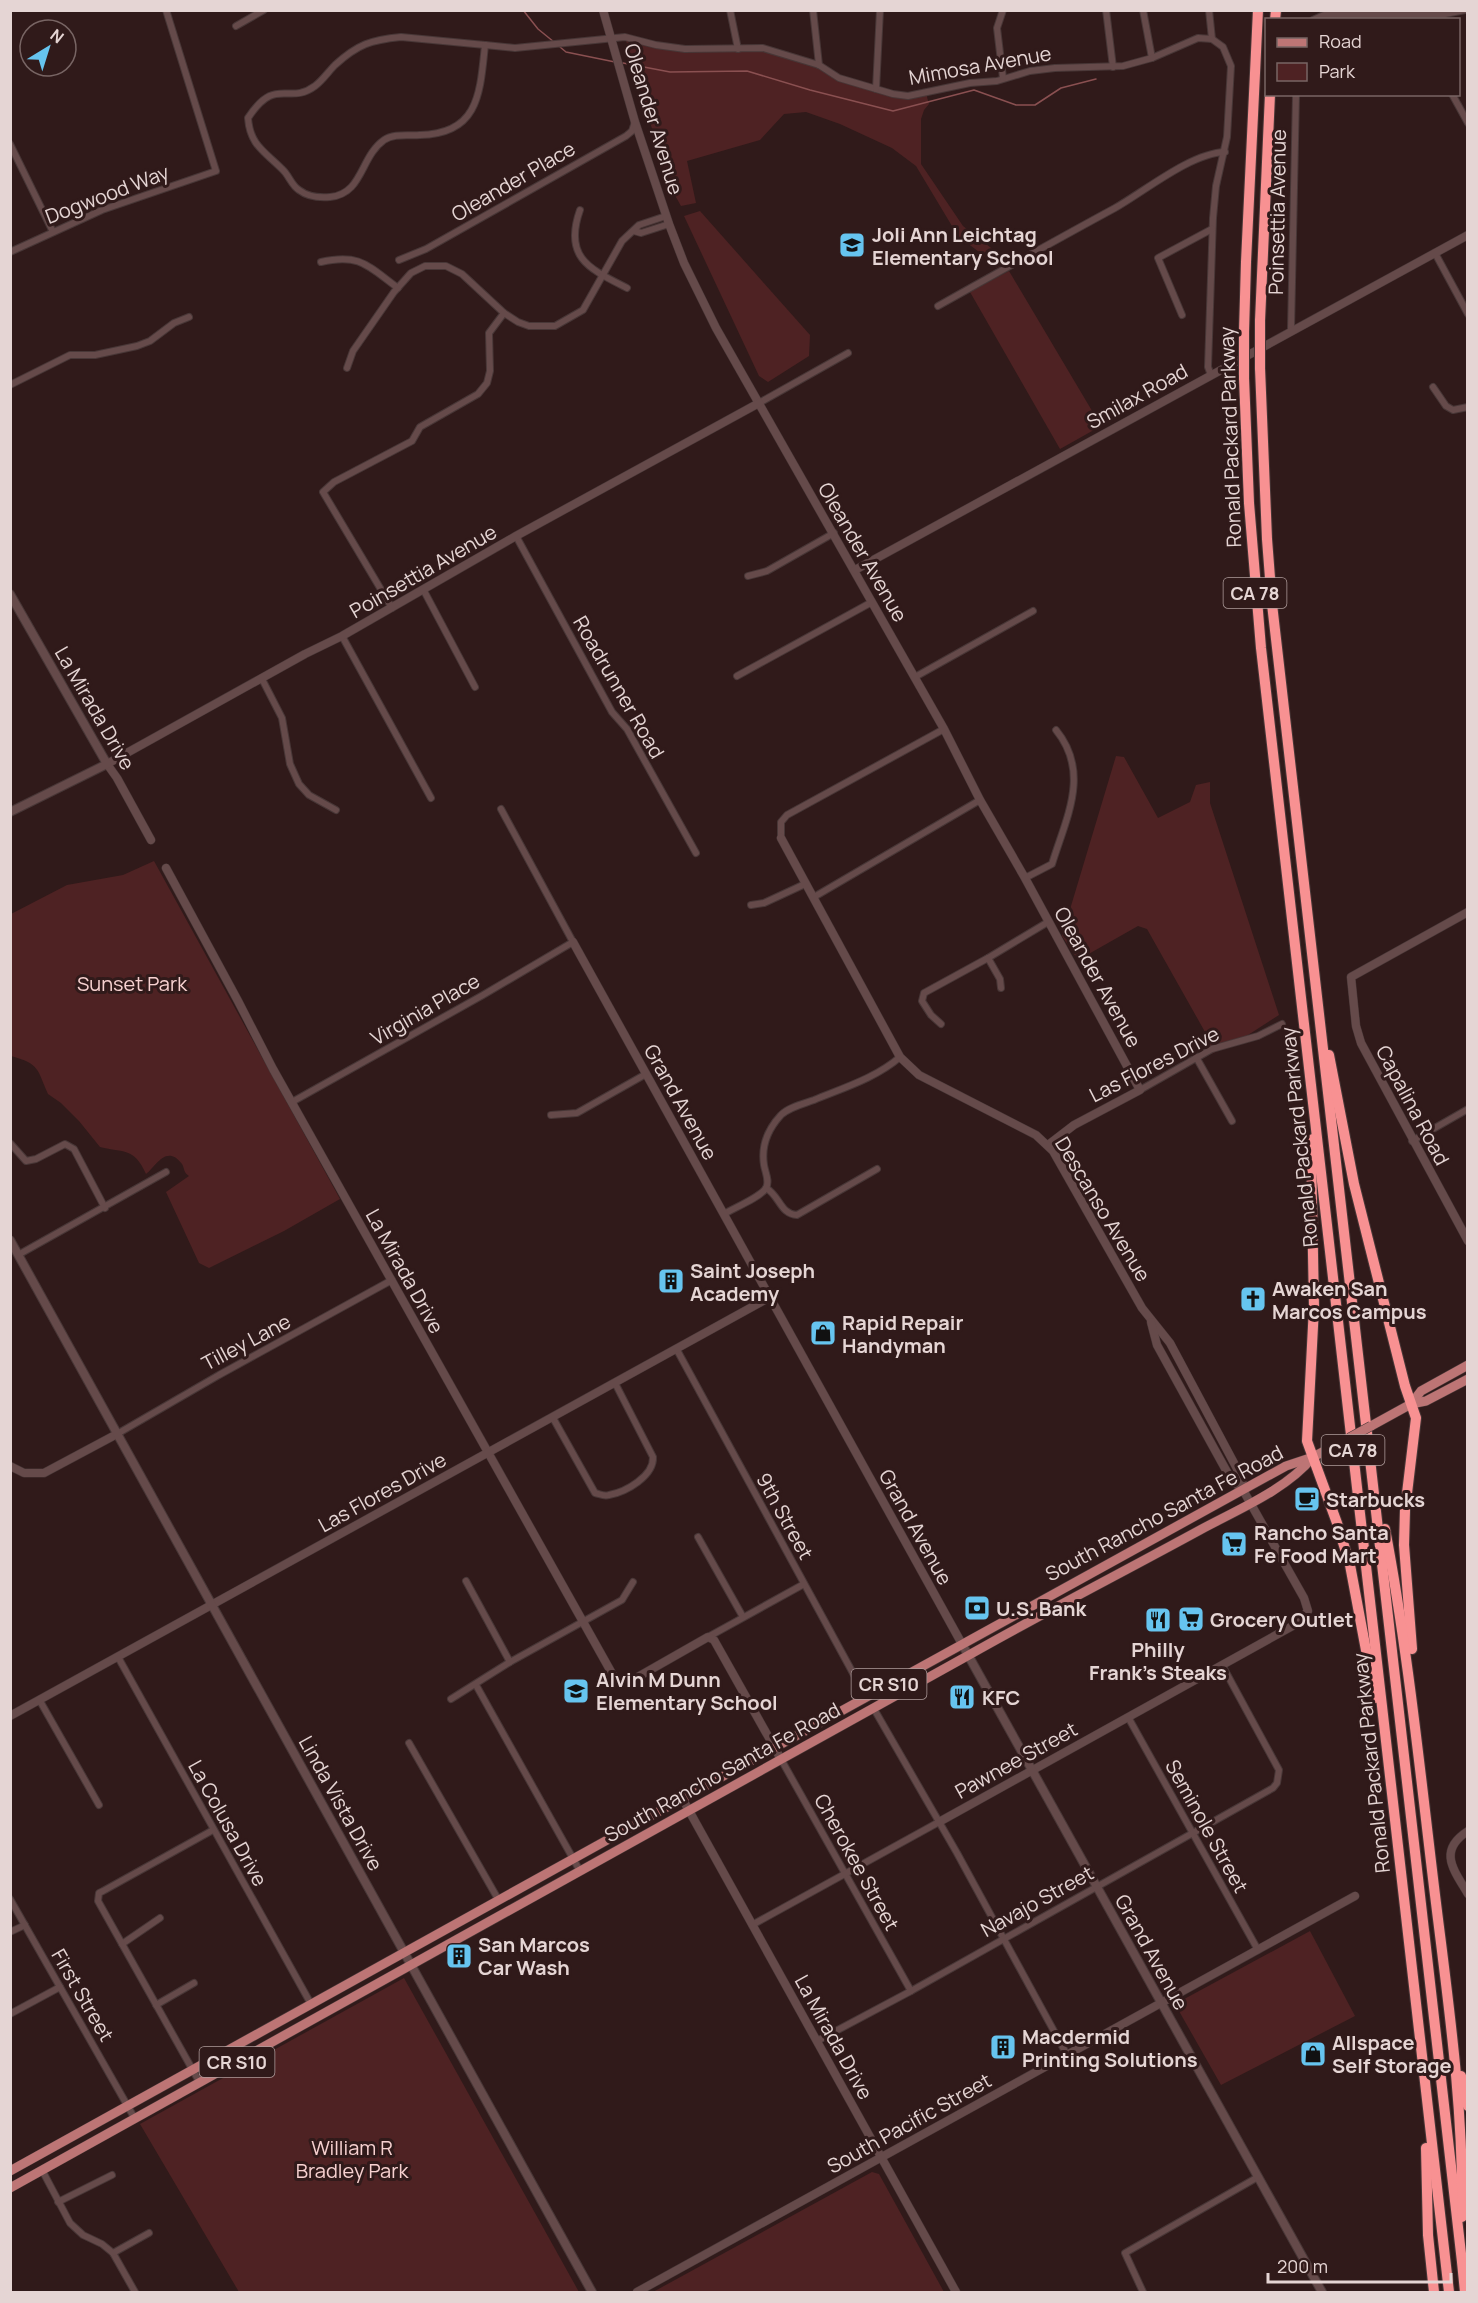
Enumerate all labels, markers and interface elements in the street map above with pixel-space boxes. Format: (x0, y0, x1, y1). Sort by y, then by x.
north arrow (18, 18, 78, 78)
legend (1265, 18, 1460, 96)
text: N (46, 24, 69, 48)
text: Road (1319, 29, 1362, 53)
street label: Mimosa Avenue (907, 39, 1053, 91)
street label: Oleander Avenue (618, 40, 690, 198)
text: Park (1319, 59, 1356, 83)
street label: Poinsettia Avenue (1262, 129, 1292, 295)
street label: Oleander Place (446, 135, 580, 227)
street label: Dogwood Way (41, 158, 173, 230)
place label: Joli Ann Leichtag Elementary School (872, 221, 1054, 271)
school or university icon: Joli Ann Leichtag Elementary School (837, 230, 867, 260)
street label: Ronald Packard Parkway (1213, 325, 1247, 548)
street label: Smilax Road (1082, 357, 1192, 435)
street label: Oleander Avenue (812, 477, 914, 627)
street label: Poinsettia Avenue (345, 518, 501, 624)
road number: CA 78 (1224, 578, 1286, 608)
street label: Roadrunner Road (567, 611, 671, 763)
street label: La Mirada Drive (49, 641, 141, 775)
street label: Oleander Avenue (1048, 902, 1148, 1052)
street label: Virginia Place (366, 967, 484, 1051)
park label: Sunset Park (77, 970, 188, 997)
street label: Las Flores Drive (1084, 1020, 1224, 1108)
street label: Ronald Packard Parkway (1274, 1025, 1324, 1248)
street label: Grand Avenue (638, 1039, 724, 1165)
street label: Capalina Road (1370, 1040, 1456, 1170)
street label: Descanso Avenue (1049, 1132, 1157, 1286)
street label: La Mirada Drive (360, 1204, 450, 1338)
place label: Saint Joseph Academy (690, 1257, 815, 1307)
building icon: Saint Joseph Academy (656, 1266, 686, 1296)
place label: Awaken San Marcos Campus (1272, 1275, 1427, 1325)
church icon: Awaken San Marcos Campus (1238, 1284, 1268, 1314)
street label: Tilley Lane (197, 1307, 295, 1377)
place label: Rapid Repair Handyman (842, 1309, 963, 1359)
shop icon: Rapid Repair Handyman (808, 1318, 838, 1348)
road number: CA 78 (1322, 1435, 1384, 1465)
street label: South Rancho Santa Fe Road (1040, 1439, 1288, 1587)
street label: Las Flores Drive (313, 1446, 451, 1538)
street label: Grand Avenue (873, 1464, 959, 1590)
street label: 9th Street (750, 1468, 820, 1564)
cafe icon: Starbucks (1292, 1484, 1322, 1514)
place label: Starbucks (1326, 1486, 1425, 1513)
place label: Rancho Santa Fe Food Mart (1254, 1519, 1389, 1569)
supermarket icon: Rancho Santa Fe Food Mart (1219, 1529, 1249, 1559)
bank icon: U.S. Bank (962, 1593, 992, 1623)
place label: U.S. Bank (996, 1595, 1087, 1622)
supermarket icon: Grocery Outlet (1176, 1604, 1206, 1634)
restaurant icon: Philly Frank's Steaks (1143, 1605, 1173, 1635)
place label: Grocery Outlet (1210, 1606, 1353, 1633)
place label: Philly Frank's Steaks (1089, 1636, 1227, 1686)
street label: Ronald Packard Parkway (1346, 1651, 1396, 1874)
place label: Alvin M Dunn Elementary School (596, 1666, 778, 1716)
road number: CR S10 (852, 1669, 926, 1699)
school or university icon: Alvin M Dunn Elementary School (561, 1676, 591, 1706)
restaurant icon: KFC (947, 1682, 977, 1712)
place label: KFC (982, 1684, 1020, 1711)
street label: South Rancho Santa Fe Road (599, 1696, 845, 1848)
street label: Pawnee Street (950, 1715, 1082, 1805)
street label: Linda Vista Drive (293, 1731, 389, 1875)
street label: La Colusa Drive (182, 1755, 274, 1891)
street label: Seminole Street (1159, 1755, 1255, 1897)
street label: Cherokee Street (808, 1789, 906, 1935)
street label: Navajo Street (976, 1859, 1098, 1943)
street label: Grand Avenue (1109, 1889, 1195, 2015)
place label: San Marcos Car Wash (478, 1931, 590, 1981)
building icon: San Marcos Car Wash (444, 1941, 474, 1971)
street label: First Street (46, 1944, 120, 2046)
street label: La Mirada Drive (789, 1970, 879, 2104)
place label: Macdermid Printing Solutions (1022, 2023, 1198, 2073)
place label: Allspace Self Storage (1332, 2029, 1452, 2079)
building icon: Macdermid Printing Solutions (988, 2032, 1018, 2062)
shop icon: Allspace Self Storage (1298, 2039, 1328, 2069)
road number: CR S10 (200, 2047, 274, 2077)
street label: South Pacific Street (822, 2067, 996, 2179)
park label: William R Bradley Park (296, 2134, 409, 2184)
scale bar (1268, 2246, 1451, 2284)
text: 200 m (1277, 2254, 1328, 2278)

